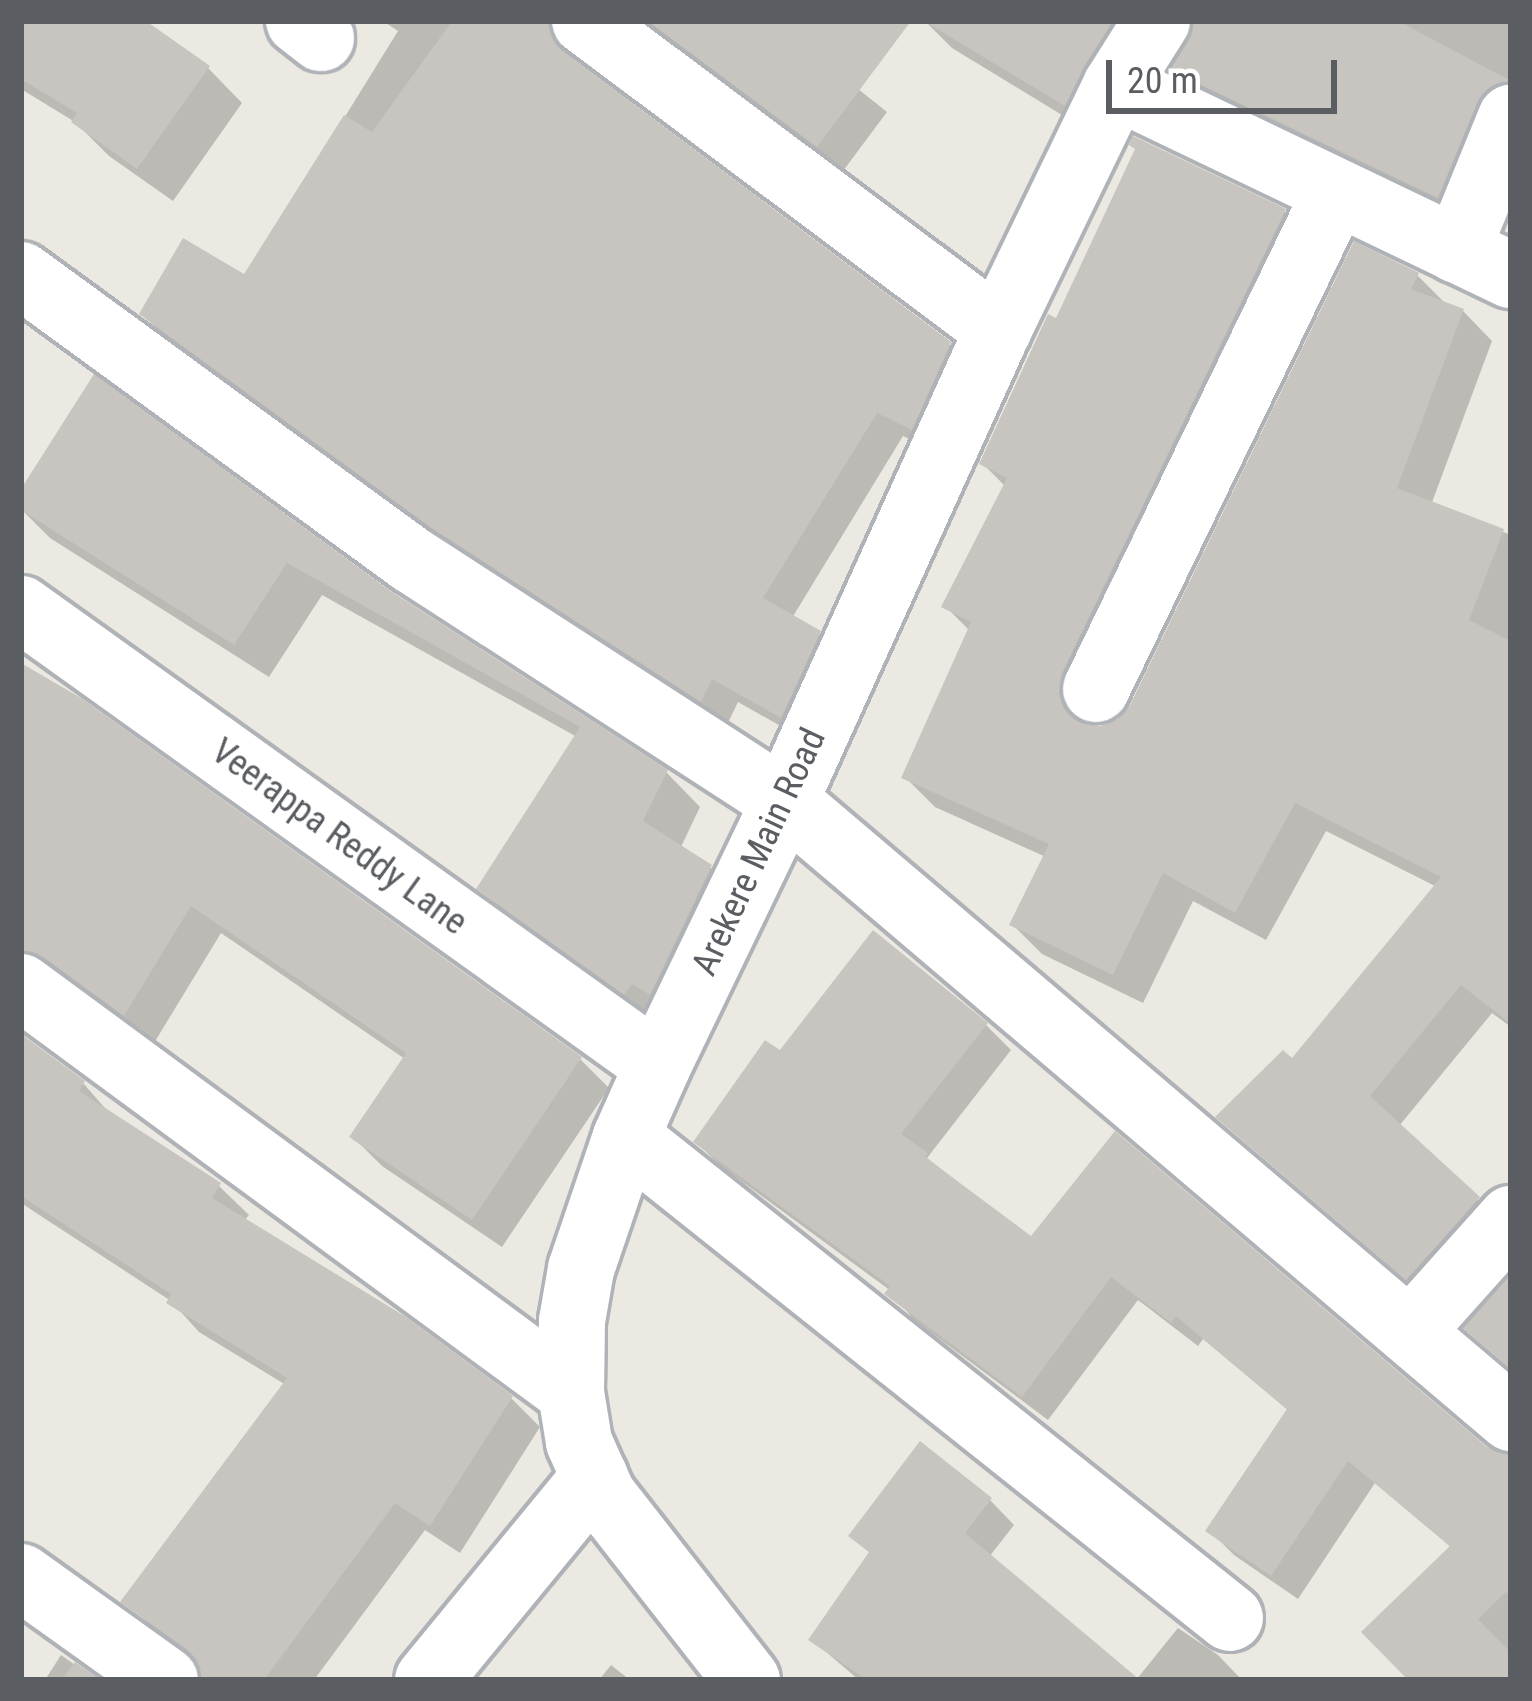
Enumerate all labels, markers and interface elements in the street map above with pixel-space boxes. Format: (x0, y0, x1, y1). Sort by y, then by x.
scale bar (1112, 36, 1343, 110)
text: 20 m (1127, 60, 1198, 102)
street label: Arekere Main Road (683, 722, 835, 982)
street label: Veerappa Reddy Lane (203, 730, 475, 944)

